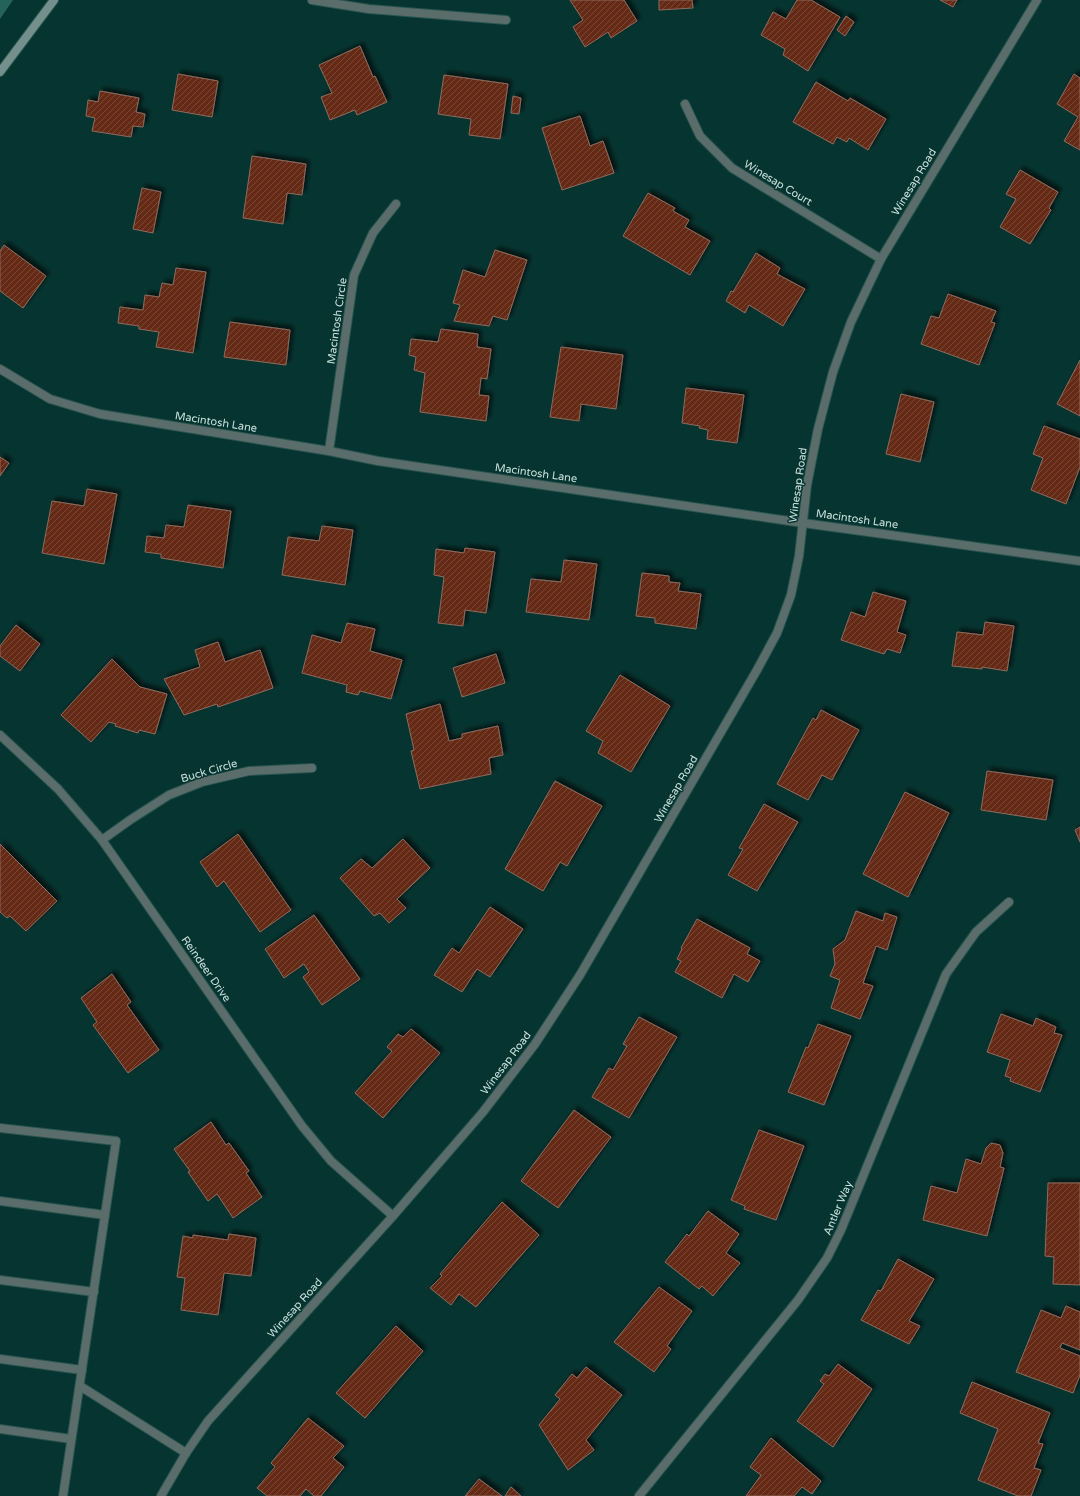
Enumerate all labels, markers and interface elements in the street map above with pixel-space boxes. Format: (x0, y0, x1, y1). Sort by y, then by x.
street label: Winesap Road (889, 146, 939, 218)
street label: Winesap Court (742, 158, 814, 208)
street label: Macintosh Circle (325, 277, 349, 365)
street label: Macintosh Lane (174, 409, 258, 435)
street label: Winesap Road (786, 447, 810, 523)
street label: Macintosh Lane (494, 461, 578, 485)
street label: Macintosh Lane (815, 507, 899, 531)
street label: Winesap Road (651, 753, 701, 825)
street label: Buck Circle (179, 757, 239, 785)
street label: Reindeer Drive (179, 934, 233, 1004)
street label: Winesap Road (478, 1029, 534, 1097)
street label: Antler Way (821, 1179, 855, 1237)
street label: Winesap Road (265, 1276, 325, 1340)

